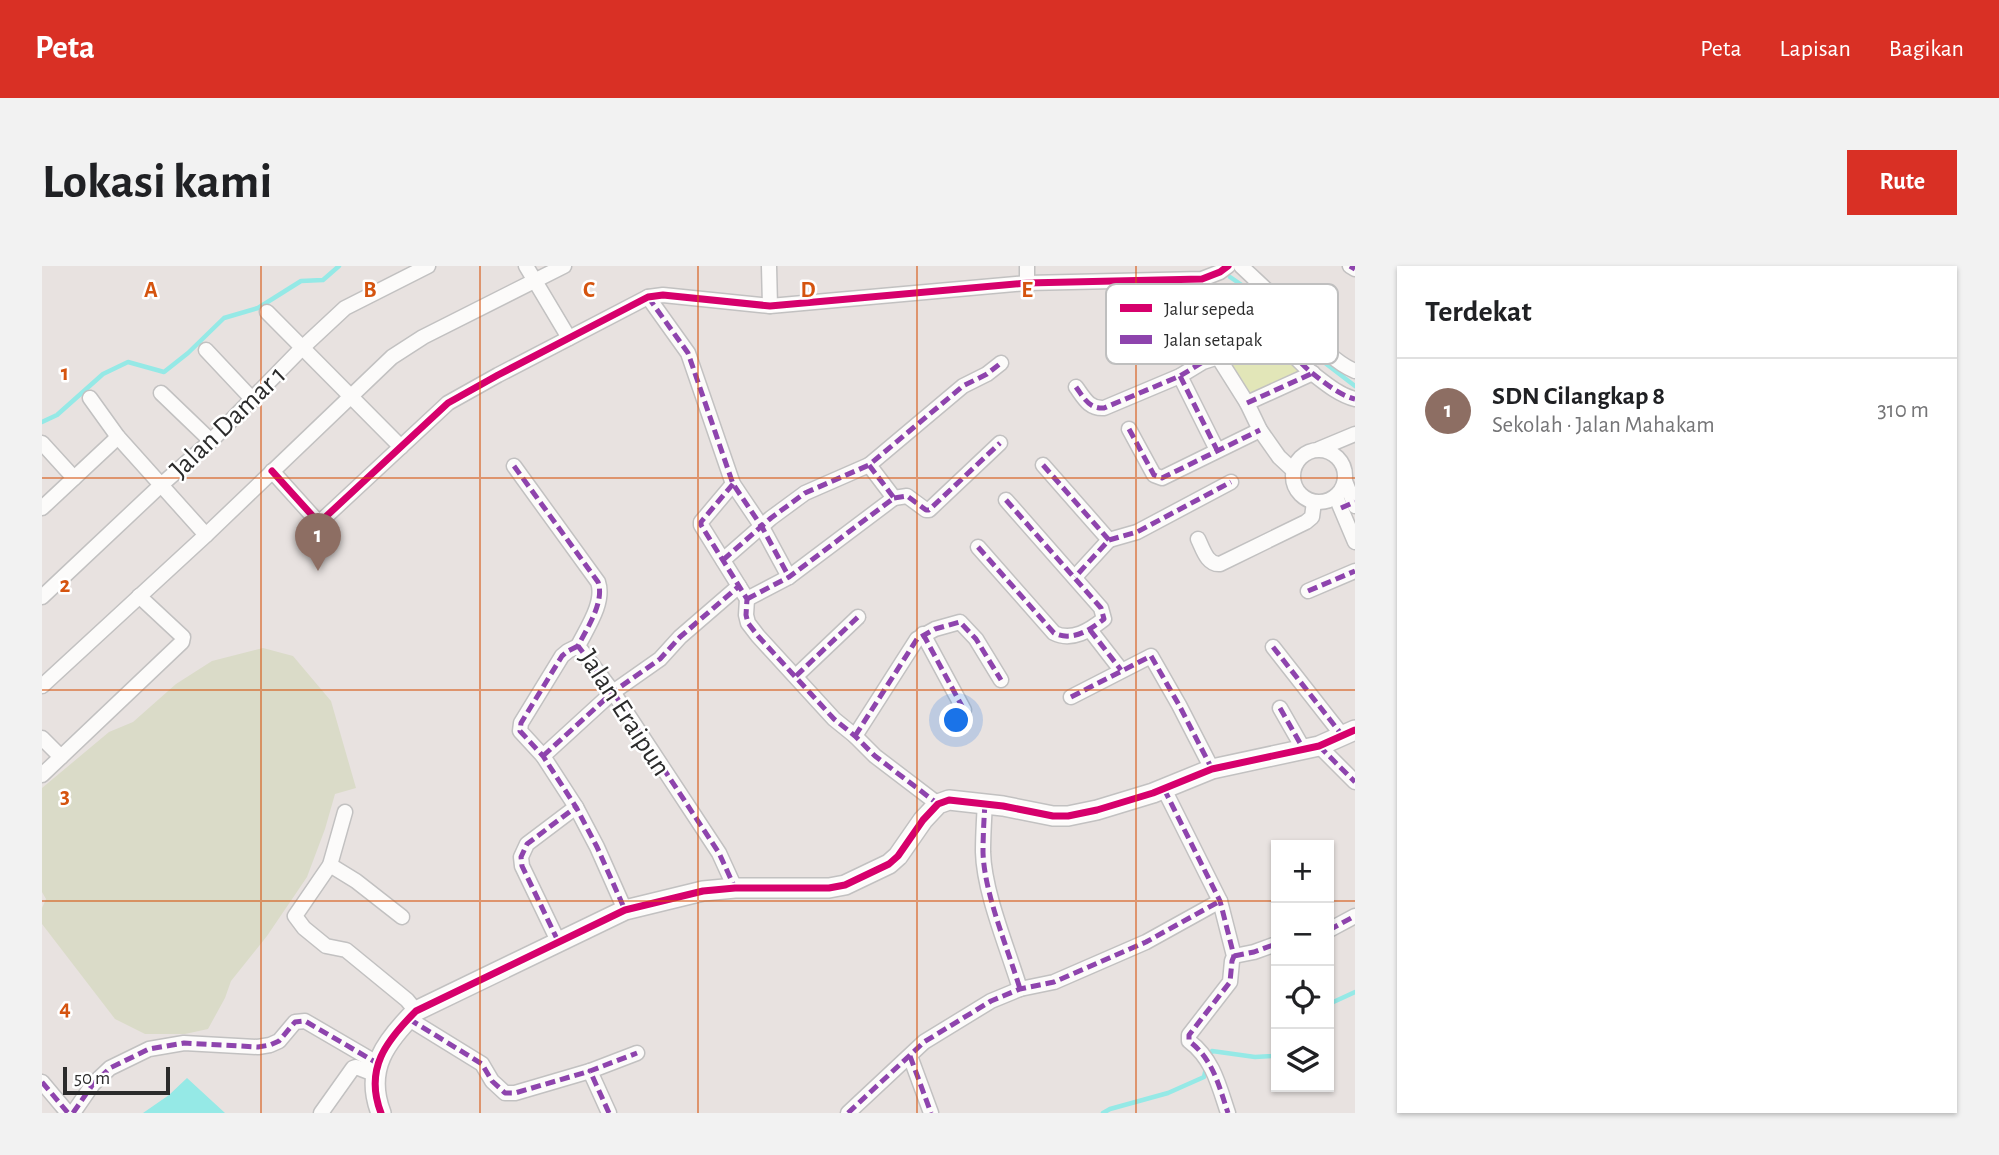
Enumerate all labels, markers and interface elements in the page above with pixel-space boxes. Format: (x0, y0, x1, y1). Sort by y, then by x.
text: Peta (35, 32, 95, 65)
text: Peta (1700, 37, 1742, 61)
text: Lapisan (1780, 37, 1851, 61)
text: Bagikan (1889, 37, 1964, 61)
button: Rute (1847, 150, 1957, 215)
text: Lokasi kami (42, 158, 272, 207)
text: A (144, 279, 158, 302)
text: B (363, 279, 377, 302)
text: C (583, 279, 595, 302)
text: D (800, 279, 816, 302)
text: E (1021, 279, 1033, 302)
legend (1106, 284, 1338, 364)
text: Terdekat (1425, 297, 1532, 327)
text: Jalur sepeda (1164, 300, 1255, 319)
text: Jalan setapak (1164, 331, 1263, 350)
street label: Jalan Damar 1 (165, 361, 292, 484)
text: 1 (61, 362, 69, 385)
text: SDN Cilangkap 8 (1492, 383, 1665, 409)
text: 1 (1444, 399, 1452, 422)
text: 310 m (1877, 399, 1929, 422)
text: Sekolah · Jalan Mahakam (1492, 414, 1715, 437)
pin: 1 (295, 513, 341, 571)
text: 2 (60, 574, 71, 597)
street label: Jalan Eraipun (573, 645, 675, 781)
your location (939, 703, 973, 737)
text: 3 (60, 785, 70, 808)
map controls (1271, 840, 1334, 1092)
button: + (1271, 840, 1334, 903)
button: − (1271, 903, 1334, 966)
button: locate (1271, 966, 1334, 1029)
text: 4 (59, 997, 71, 1020)
button: layers (1271, 1029, 1334, 1092)
scale bar (63, 1064, 170, 1096)
text: 50 m (74, 1069, 110, 1088)

